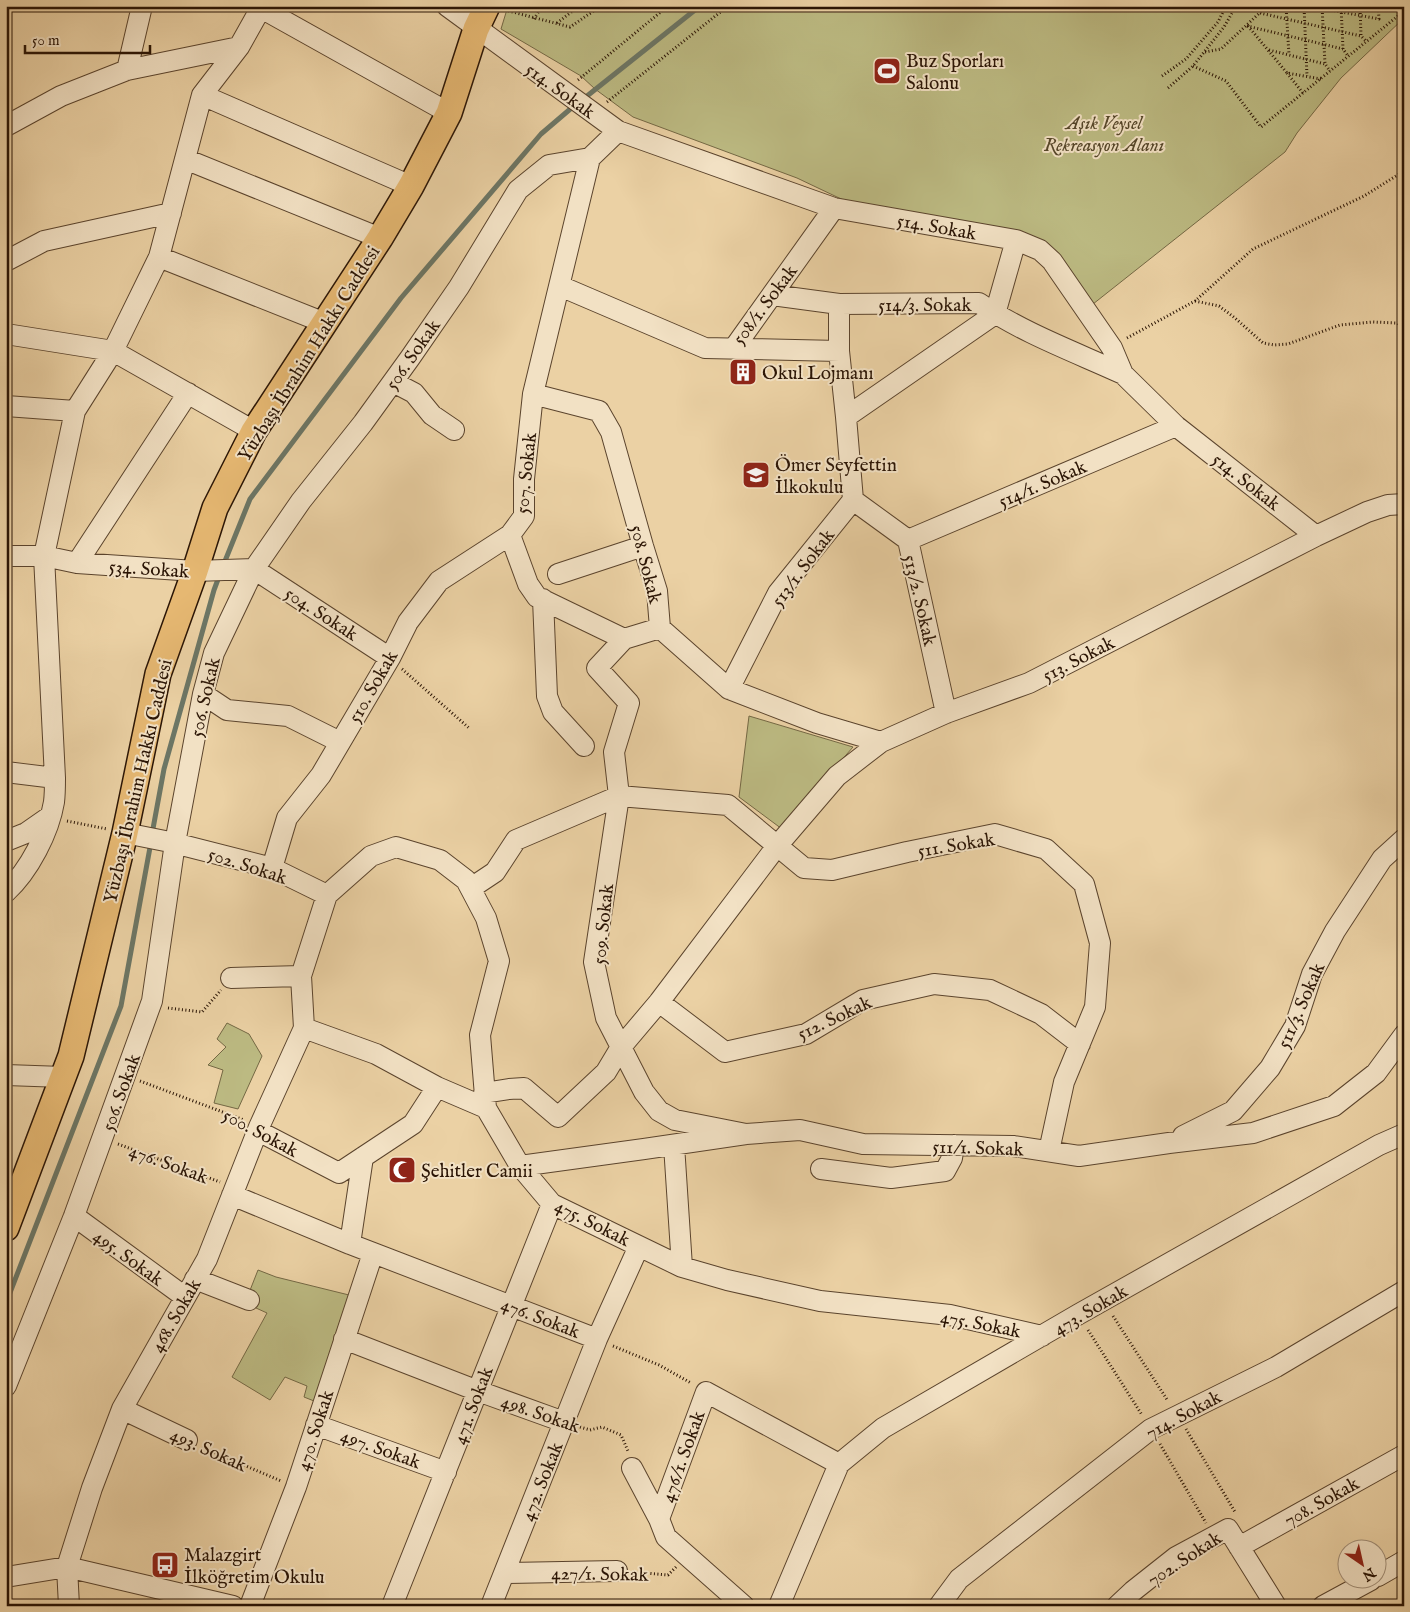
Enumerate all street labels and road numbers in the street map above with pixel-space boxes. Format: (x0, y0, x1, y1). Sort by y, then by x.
street label: 514. Sokak (520, 58, 600, 125)
street label: 514. Sokak (895, 209, 979, 247)
street label: Yüzbaşı İbrahim Hakkı Caddesi (233, 242, 386, 466)
street label: 508/1. Sokak (728, 260, 804, 350)
street label: 514/3. Sokak (878, 294, 973, 318)
street label: 506. Sokak (381, 314, 447, 395)
street label: 507. Sokak (511, 431, 543, 515)
street label: 514. Sokak (1207, 448, 1285, 517)
street label: 514/1. Sokak (995, 455, 1091, 514)
street label: 508. Sokak (624, 523, 667, 607)
street label: 513/1. Sokak (767, 524, 841, 612)
street label: 513/2. Sokak (897, 552, 941, 649)
street label: 534. Sokak (108, 555, 191, 585)
street label: 504. Sokak (280, 582, 363, 648)
street label: 513. Sokak (1039, 631, 1120, 688)
street label: 510. Sokak (343, 646, 405, 728)
street label: 506. Sokak (185, 655, 227, 740)
street label: Yüzbaşı İbrahim Hakkı Caddesi (99, 657, 179, 906)
street label: 511. Sokak (916, 828, 997, 864)
street label: 502. Sokak (205, 843, 291, 891)
street label: 509. Sokak (588, 882, 620, 966)
street label: 511/3. Sokak (1272, 958, 1332, 1052)
street label: 512. Sokak (794, 991, 877, 1046)
street label: 506. Sokak (97, 1050, 147, 1135)
street label: 500. Sokak (218, 1104, 303, 1164)
street label: 511/1. Sokak (932, 1135, 1025, 1163)
street label: 476. Sokak (126, 1140, 212, 1191)
street label: 475. Sokak (550, 1195, 634, 1253)
street label: 495. Sokak (88, 1225, 168, 1293)
street label: 468. Sokak (146, 1274, 208, 1357)
street label: 473. Sokak (1050, 1280, 1133, 1341)
street label: 476. Sokak (498, 1293, 584, 1345)
street label: 475. Sokak (938, 1305, 1024, 1345)
street label: 471. Sokak (448, 1363, 500, 1448)
street label: 714. Sokak (1142, 1385, 1227, 1446)
street label: 470. Sokak (292, 1386, 340, 1474)
street label: 498. Sokak (498, 1390, 584, 1440)
street label: 476/1. Sokak (656, 1407, 712, 1506)
street label: 493. Sokak (166, 1423, 251, 1479)
street label: 497. Sokak (337, 1424, 424, 1476)
street label: 472. Sokak (516, 1438, 570, 1525)
street label: 708. Sokak (1280, 1472, 1365, 1533)
street label: 702. Sokak (1143, 1526, 1227, 1593)
street label: 427/1. Sokak (551, 1562, 650, 1588)

